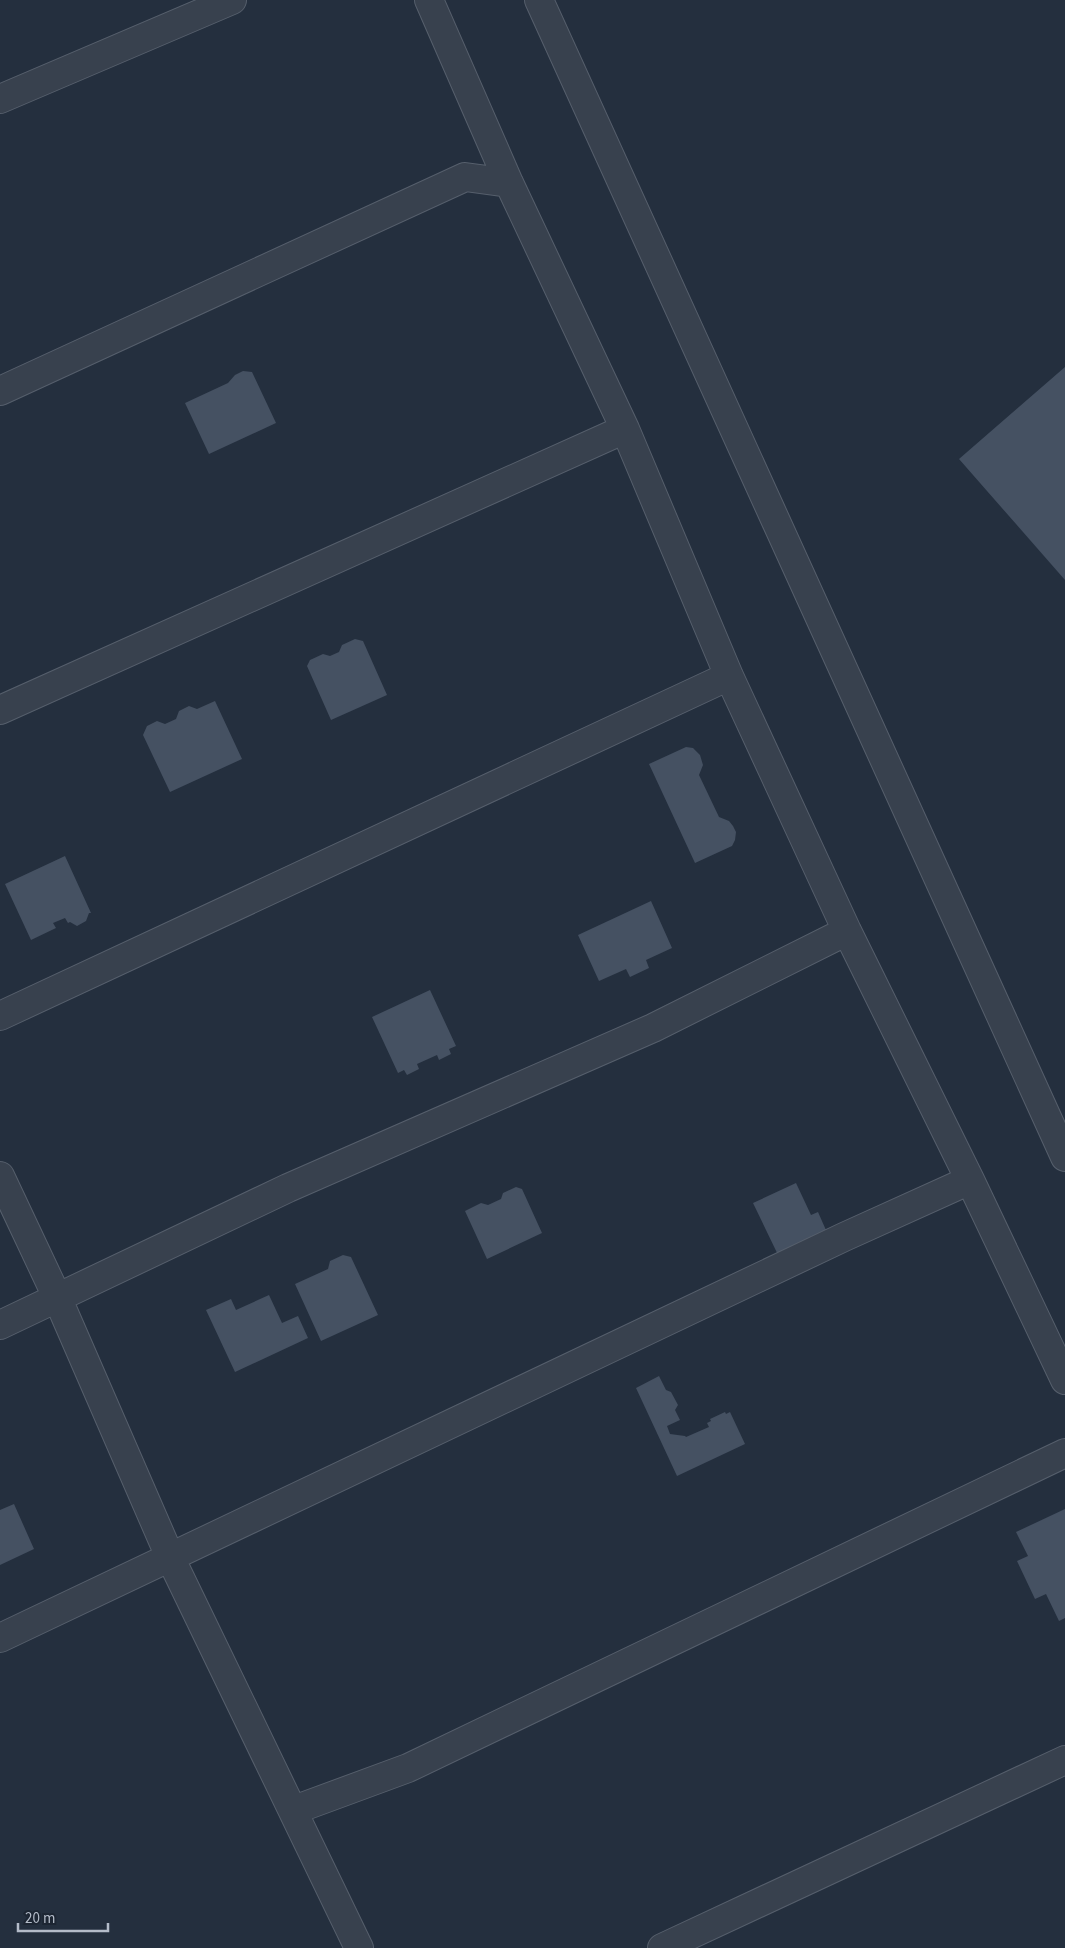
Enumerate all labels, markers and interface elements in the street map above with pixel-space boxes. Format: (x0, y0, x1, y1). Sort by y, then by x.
scale bar (18, 1900, 108, 1932)
text: 20 m (25, 1908, 55, 1929)

